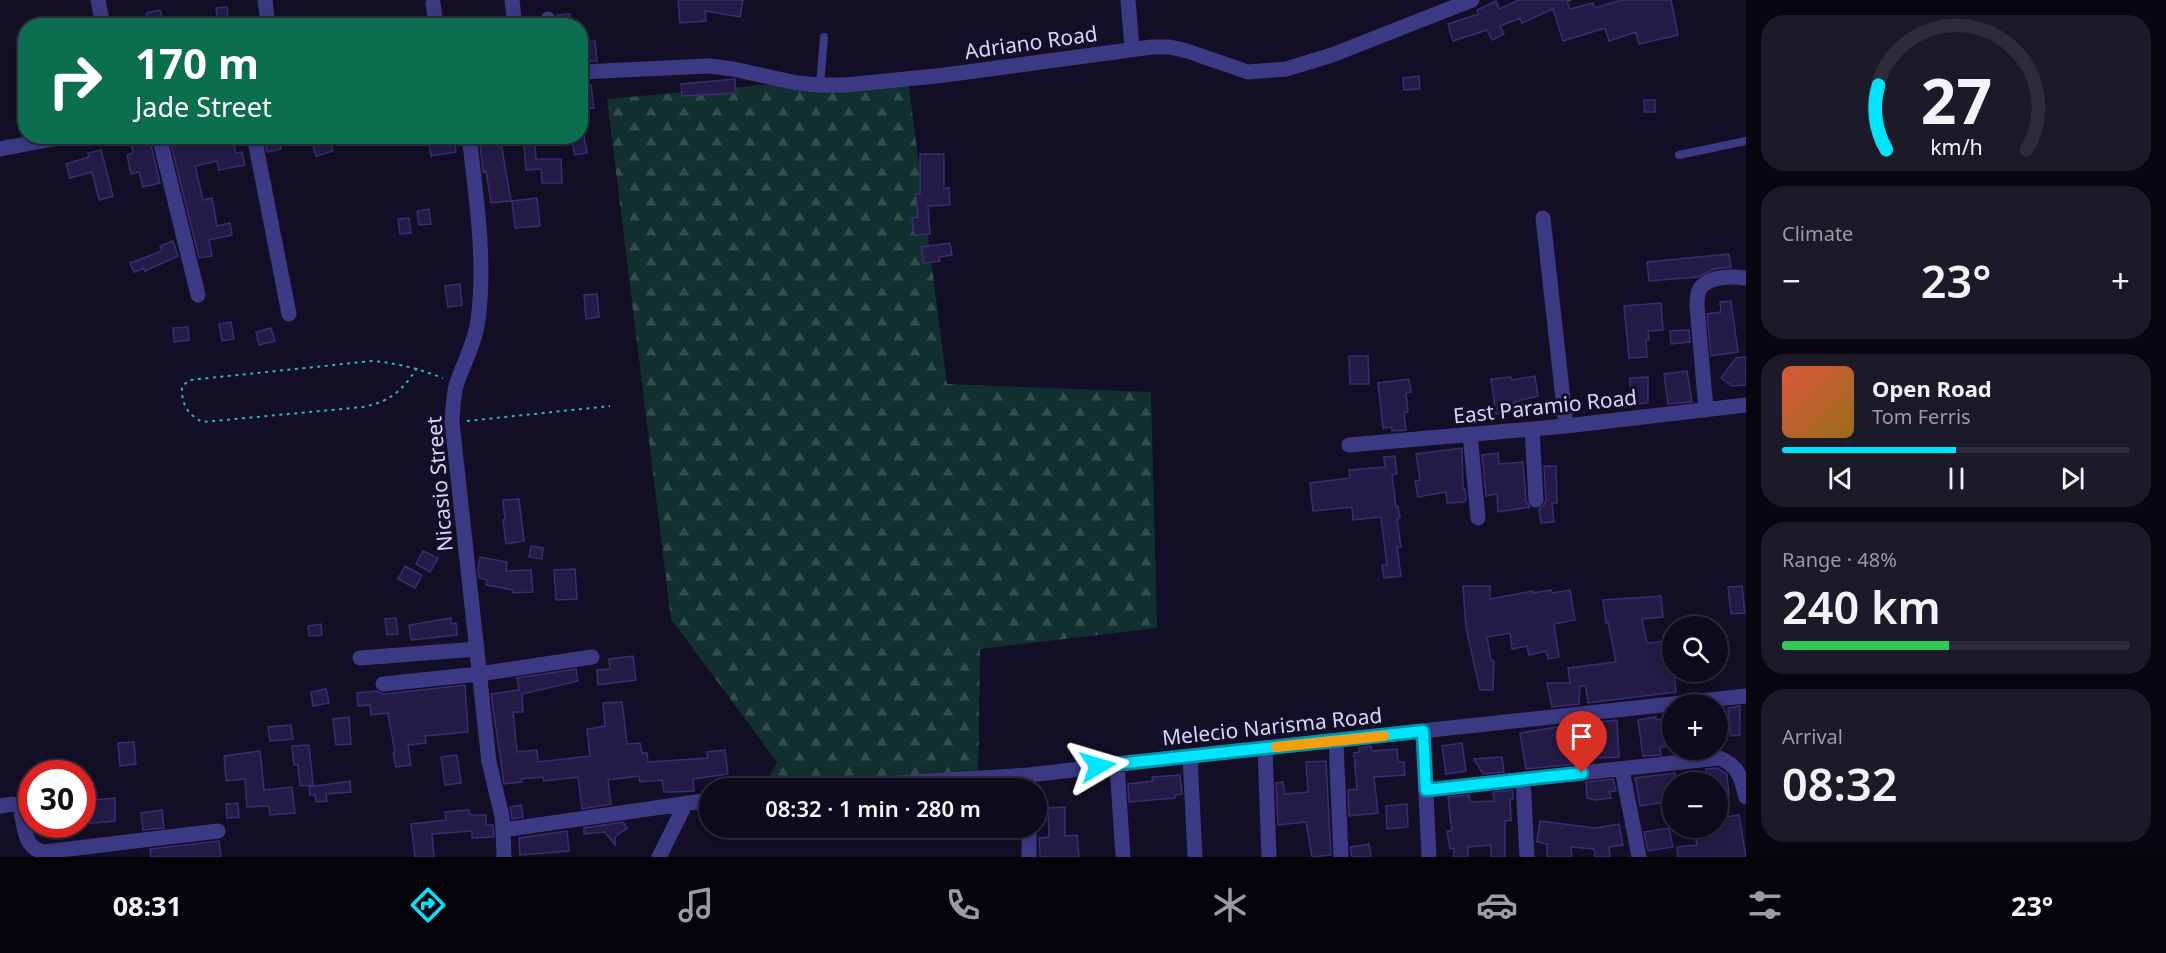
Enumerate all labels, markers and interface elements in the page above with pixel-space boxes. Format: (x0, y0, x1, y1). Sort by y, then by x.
street label: Adriano Road (963, 19, 1099, 65)
text: 170 m (135, 34, 259, 91)
icon: right (36, 42, 114, 120)
text: 27 (1920, 57, 1992, 142)
text: Jade Street (135, 88, 272, 125)
text: km/h (1930, 132, 1982, 161)
text: Climate (1782, 220, 1853, 247)
text: 23° (1921, 250, 1991, 311)
text: − (1782, 258, 1801, 303)
text: + (2111, 258, 2130, 303)
text: Open Road (1872, 373, 1992, 403)
street label: East Paramio Road (1452, 382, 1638, 430)
text: Tom Ferris (1872, 403, 1971, 430)
street label: Nicasio Street (419, 415, 459, 553)
icon: previous (1824, 462, 1857, 495)
icon: pause (1940, 462, 1973, 495)
icon: next (2056, 462, 2089, 495)
text: Range · 48% (1782, 546, 1897, 573)
text: 240 km (1782, 576, 1941, 637)
map controls (1662, 616, 1728, 838)
button: search (1662, 616, 1728, 682)
button: + (1662, 694, 1728, 760)
street label: Melecio Narisma Road (1161, 701, 1383, 751)
pin (1556, 711, 1607, 773)
icon: arrive (1565, 720, 1598, 753)
text: Arrival (1782, 723, 1843, 750)
position arrow (1066, 734, 1130, 798)
text: 08:32 (1782, 753, 1897, 814)
speed limit sign: 30 (18, 760, 96, 838)
button: − (1662, 772, 1728, 838)
text: 08:32 · 1 min · 280 m (765, 793, 981, 823)
icon: directions (407, 884, 449, 926)
icon: music (675, 884, 717, 926)
icon: phone (942, 884, 984, 926)
icon: climate (1209, 884, 1251, 926)
icon: car (1476, 884, 1518, 926)
icon: filters (1744, 884, 1786, 926)
text: 08:31 (113, 887, 182, 924)
text: 23° (2011, 887, 2053, 924)

